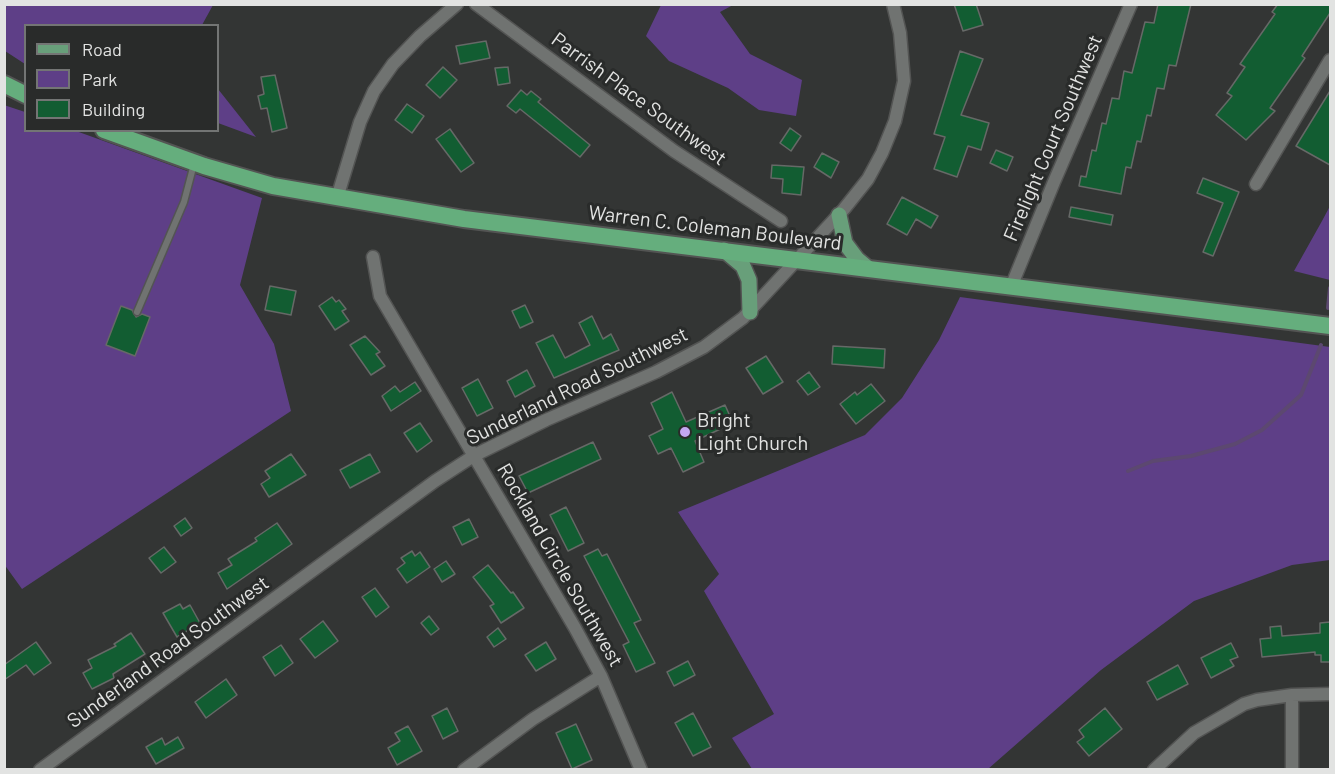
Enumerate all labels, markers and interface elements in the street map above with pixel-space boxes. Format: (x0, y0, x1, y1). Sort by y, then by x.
legend (24, 24, 219, 132)
street label: Parrish Place Southwest (547, 27, 731, 171)
street label: Firelight Court Southwest (999, 31, 1107, 245)
text: Road (82, 38, 122, 60)
text: Park (82, 68, 117, 90)
text: Building (82, 98, 145, 120)
street label: Warren C. Coleman Boulevard (587, 201, 843, 255)
street label: Sunderland Road Southwest (462, 322, 692, 450)
place label: Bright Light Church (697, 408, 808, 455)
marker: Bright Light Church (678, 425, 692, 439)
street label: Rockland Circle Southwest (492, 459, 628, 671)
street label: Sunderland Road Southwest (63, 571, 273, 733)

